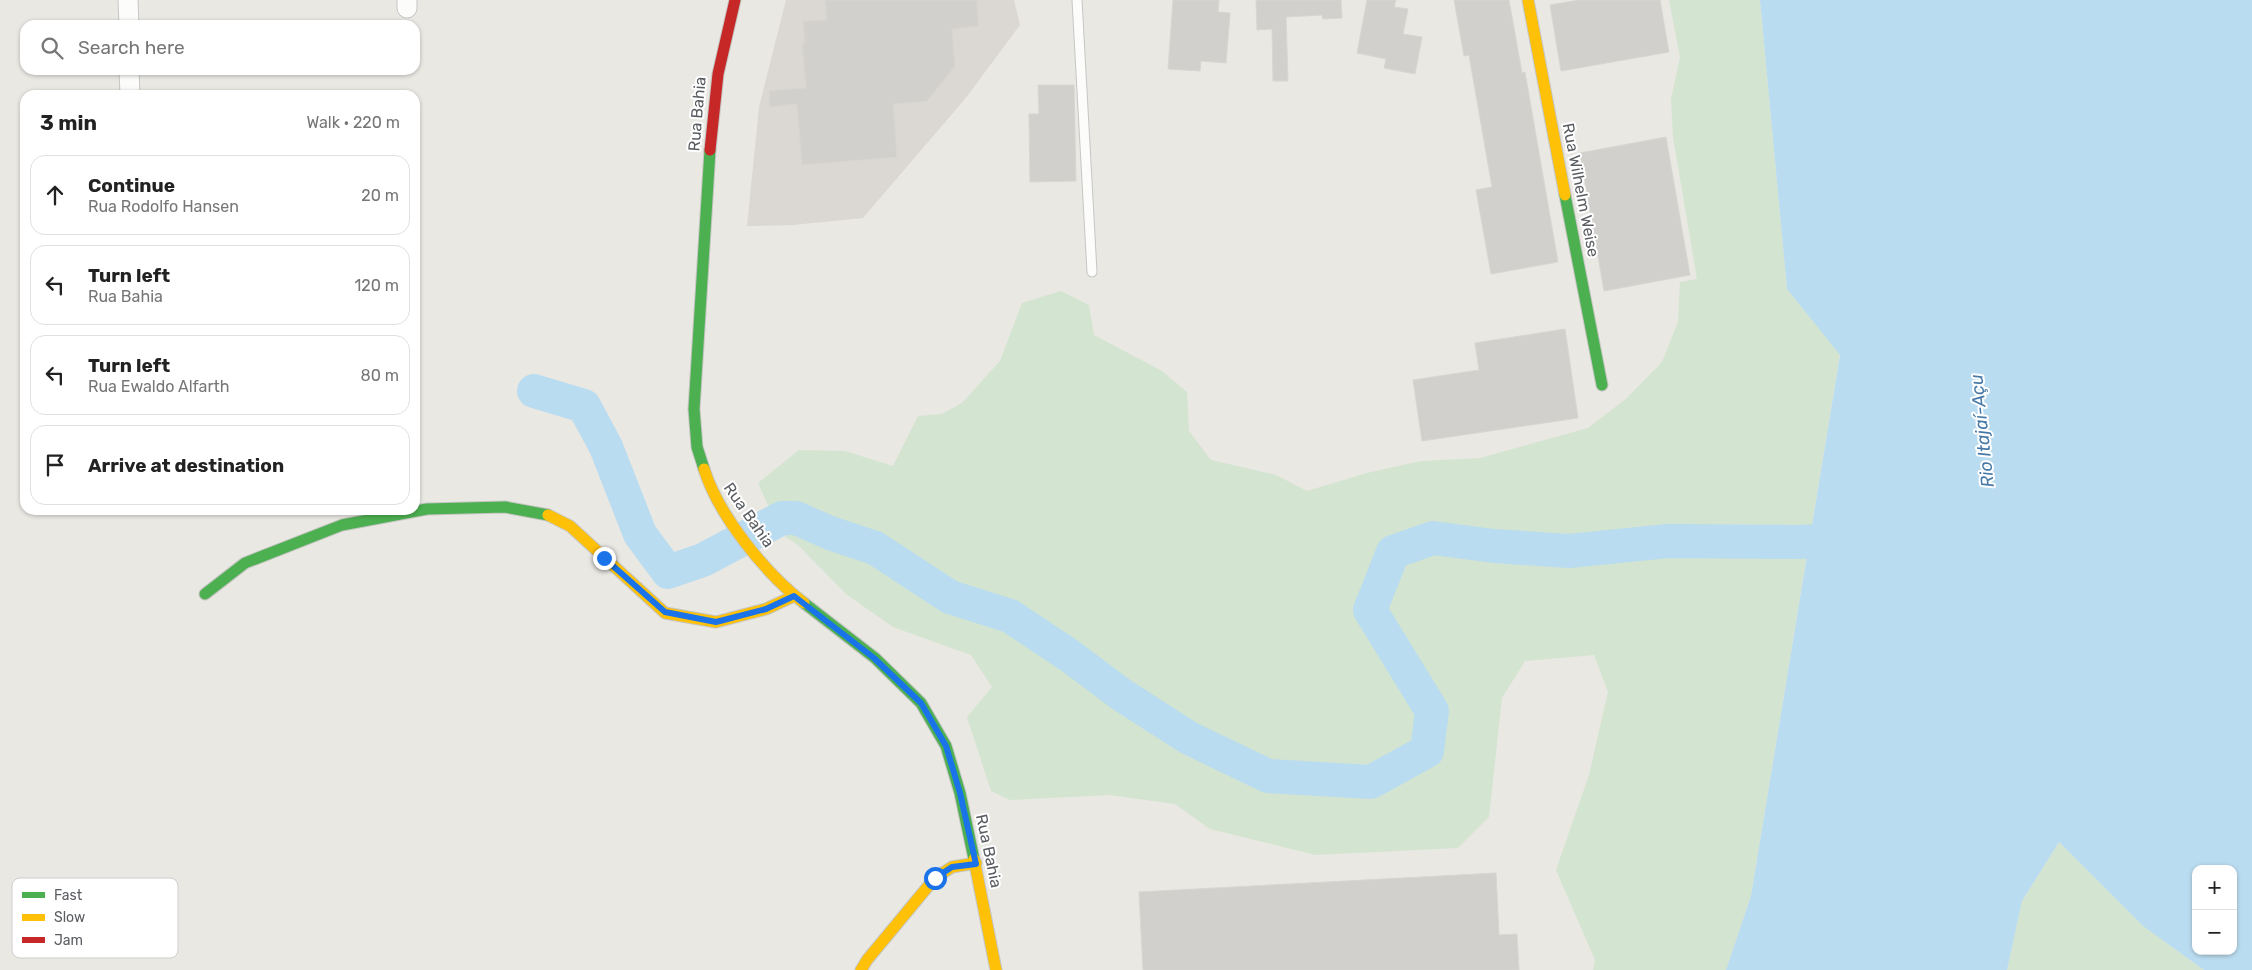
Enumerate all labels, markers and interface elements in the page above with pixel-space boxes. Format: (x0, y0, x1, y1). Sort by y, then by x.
search box (20, 20, 420, 75)
icon: search (38, 34, 66, 62)
text: Search here (78, 36, 185, 59)
street label: Rua Bahia (684, 76, 710, 152)
text: 3 min (40, 110, 97, 135)
text: Walk · 220 m (307, 113, 400, 132)
street label: Rua Wilhelm Weise (1559, 121, 1603, 259)
text: Continue (88, 174, 175, 197)
icon: ahead (41, 181, 69, 209)
text: 20 m (361, 186, 399, 205)
text: Rua Rodolfo Hansen (88, 197, 239, 216)
text: Turn left (88, 264, 170, 287)
icon: left (41, 271, 69, 299)
text: 120 m (354, 276, 399, 295)
text: Rua Bahia (88, 287, 163, 306)
text: Turn left (88, 354, 170, 377)
icon: left (41, 361, 69, 389)
text: 80 m (361, 366, 399, 385)
water label: Rio Itajaí-Açu (1965, 373, 1999, 489)
text: Rua Ewaldo Alfarth (88, 377, 230, 396)
icon: arrive (41, 451, 69, 479)
text: Arrive at destination (88, 454, 284, 477)
street label: Rua Bahia (720, 479, 778, 551)
route end (593, 547, 616, 570)
street label: Rua Bahia (972, 812, 1006, 890)
map controls (2192, 865, 2237, 955)
button: + (2192, 865, 2237, 910)
route start (924, 867, 947, 890)
legend (12, 878, 178, 958)
text: Fast (54, 887, 83, 904)
text: Slow (54, 909, 85, 926)
button: − (2192, 910, 2237, 955)
text: Jam (54, 932, 83, 949)

